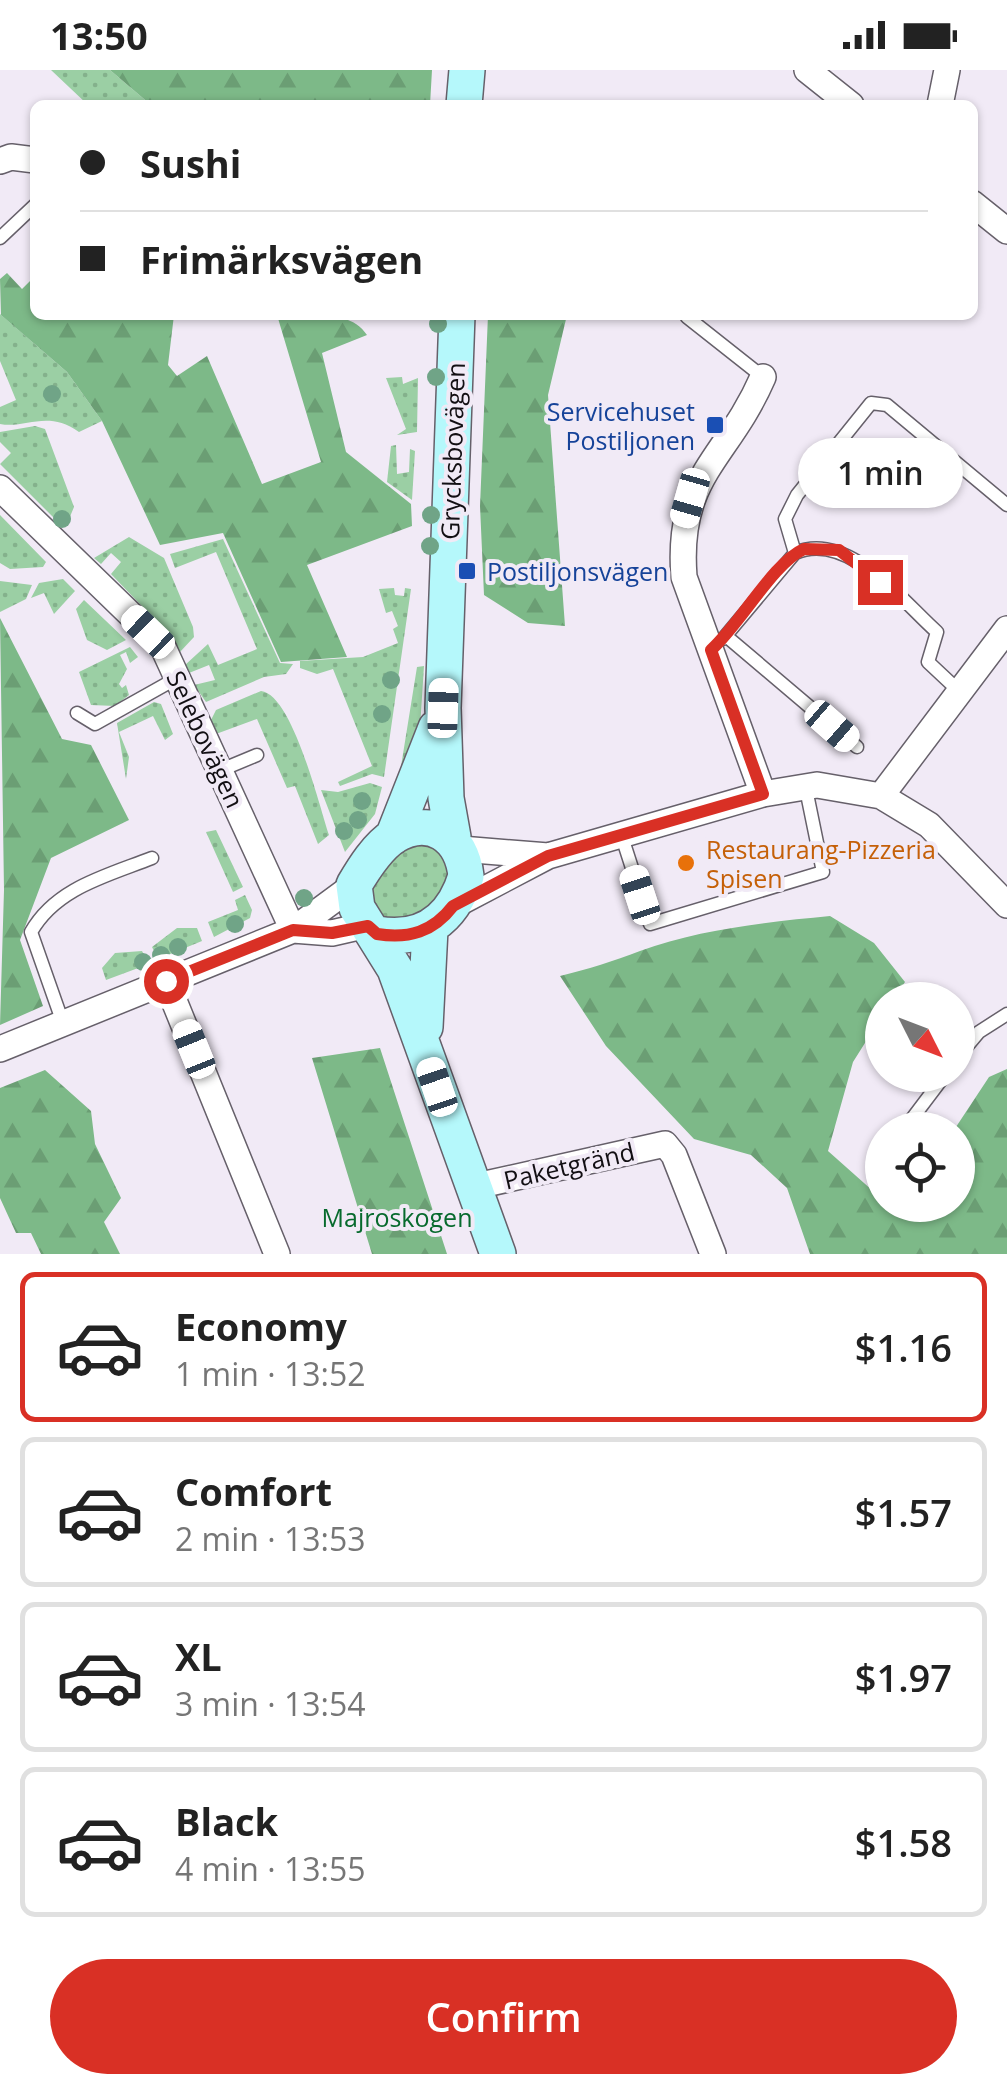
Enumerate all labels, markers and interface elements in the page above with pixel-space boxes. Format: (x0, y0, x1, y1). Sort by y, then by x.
text: 13:50 (50, 9, 148, 61)
text: Sushi (140, 137, 241, 189)
text: Frimärksvägen (140, 233, 423, 285)
street label: Grycksbovägen (432, 362, 472, 540)
place label: Servicehuset Postiljonen (547, 394, 695, 457)
marker: Servicehuset Postiljonen (704, 414, 726, 436)
callout: 1 min (798, 437, 962, 507)
text: 1 min (837, 451, 924, 494)
car (667, 465, 713, 531)
place label: Postiljonsvägen (487, 554, 668, 588)
marker: Postiljonsvägen (456, 560, 478, 582)
route end (858, 560, 903, 605)
car (116, 600, 180, 664)
street label: Selebovägen (159, 665, 253, 813)
car (427, 677, 459, 739)
car (800, 695, 864, 757)
place label: Restaurang-Pizzeria Spisen (706, 832, 936, 895)
marker: Restaurang-Pizzeria Spisen (675, 852, 697, 874)
car (616, 862, 664, 928)
route start (144, 959, 189, 1004)
north arrow (865, 982, 975, 1092)
map controls (865, 982, 975, 1222)
car (169, 1016, 219, 1082)
car (413, 1054, 461, 1120)
button: locate (865, 1112, 975, 1222)
street label: Paketgränd (500, 1133, 638, 1197)
park label: Majroskogen (322, 1200, 472, 1234)
text: Economy (175, 1300, 347, 1352)
icon: car (55, 1302, 145, 1392)
text: $1.16 (855, 1321, 952, 1373)
text: 1 min · 13:52 (175, 1352, 366, 1395)
text: Comfort (175, 1465, 332, 1517)
icon: car (55, 1467, 145, 1557)
text: $1.57 (855, 1486, 952, 1538)
text: 2 min · 13:53 (175, 1517, 366, 1560)
text: XL (175, 1630, 222, 1682)
icon: car (55, 1632, 145, 1722)
text: $1.97 (855, 1651, 952, 1703)
text: 3 min · 13:54 (175, 1682, 366, 1725)
text: Black (175, 1795, 278, 1847)
icon: car (55, 1797, 145, 1887)
text: $1.58 (855, 1816, 952, 1868)
text: 4 min · 13:55 (175, 1847, 366, 1890)
button: Confirm (50, 1959, 957, 2074)

